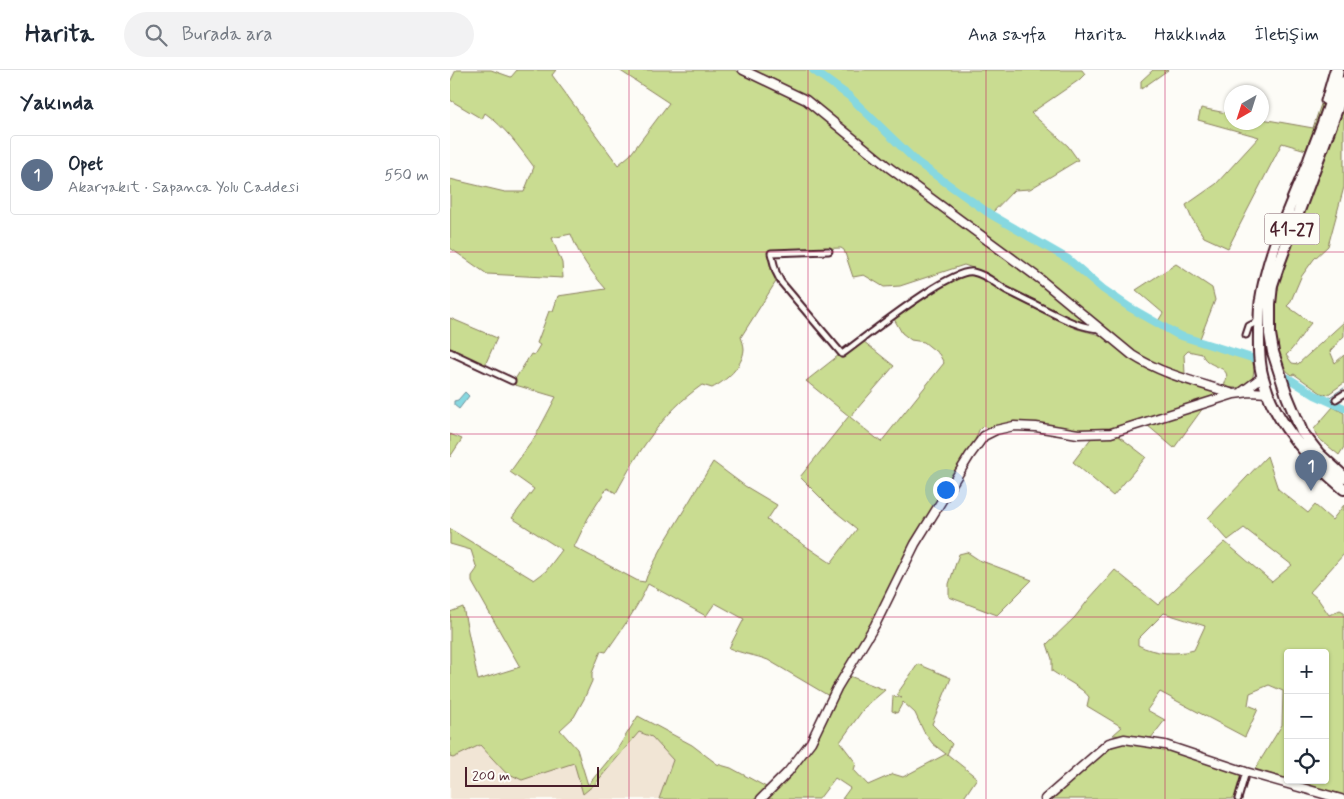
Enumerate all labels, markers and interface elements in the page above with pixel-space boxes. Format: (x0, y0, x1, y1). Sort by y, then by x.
search box (124, 12, 474, 57)
text: Harita (25, 19, 94, 50)
icon: search (142, 21, 170, 49)
text: Burada ara (182, 22, 273, 47)
text: Ana sayfa (968, 23, 1047, 47)
text: Harita (1075, 23, 1126, 47)
text: Hakkında (1154, 23, 1227, 47)
text: İletişim (1255, 23, 1319, 47)
north arrow (1224, 85, 1269, 130)
text: Yakında (20, 89, 94, 117)
text: Opet (68, 152, 103, 177)
text: 1 (33, 165, 41, 186)
text: 550 m (384, 165, 429, 186)
text: Akaryakıt · Sapanca Yolu Caddesi (68, 177, 299, 198)
road number: 41-27 (1264, 214, 1320, 244)
pin: 1 (1295, 450, 1327, 491)
your location (933, 477, 959, 503)
map controls (1284, 649, 1329, 784)
button: + (1284, 649, 1329, 694)
button: − (1284, 694, 1329, 739)
button: locate (1284, 739, 1329, 784)
scale bar (465, 764, 599, 787)
text: 200 m (472, 767, 510, 785)

